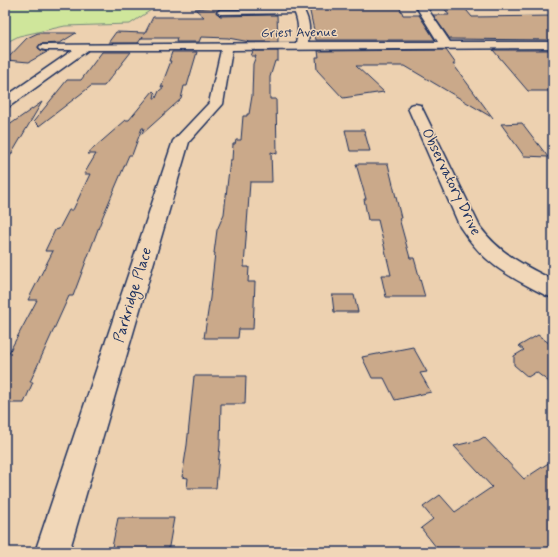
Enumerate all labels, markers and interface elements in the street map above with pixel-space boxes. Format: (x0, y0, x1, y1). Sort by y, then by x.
street label: Griest Avenue (261, 24, 337, 42)
street label: Observatory Drive (416, 125, 486, 239)
street label: Parkridge Place (109, 245, 158, 345)

